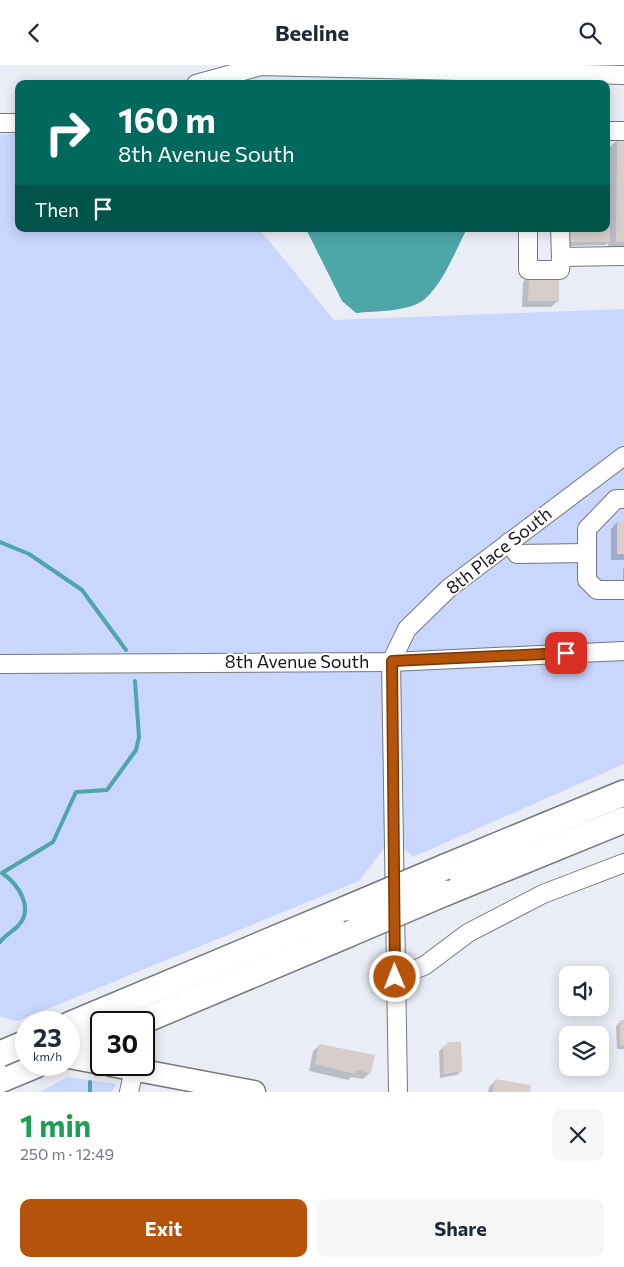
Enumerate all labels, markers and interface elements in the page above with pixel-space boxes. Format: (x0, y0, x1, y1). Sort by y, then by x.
icon: back (20, 19, 48, 47)
text: Beeline (275, 19, 349, 46)
icon: search (576, 19, 604, 47)
text: 160 m (118, 97, 216, 140)
icon: right (35, 100, 100, 165)
text: 8th Avenue South (118, 140, 295, 167)
icon: arrive (89, 195, 117, 223)
text: Then (35, 198, 79, 221)
street label: 8th Place South (441, 502, 556, 598)
pin (545, 632, 587, 674)
icon: arrive (552, 639, 580, 667)
street label: 8th Avenue South (225, 650, 369, 672)
position arrow (368, 950, 420, 1002)
map controls (559, 966, 609, 1076)
button: sound (559, 966, 609, 1016)
speed limit sign: 30 (90, 1011, 155, 1076)
text: 23 (33, 1022, 62, 1052)
button: layers (559, 1026, 609, 1076)
text: km/h (33, 1049, 62, 1063)
text: 1 min (20, 1106, 91, 1143)
button: close (552, 1109, 604, 1161)
text: 250 m · 12:49 (20, 1144, 114, 1163)
button: Exit (20, 1199, 307, 1257)
button: Share (317, 1199, 604, 1257)

